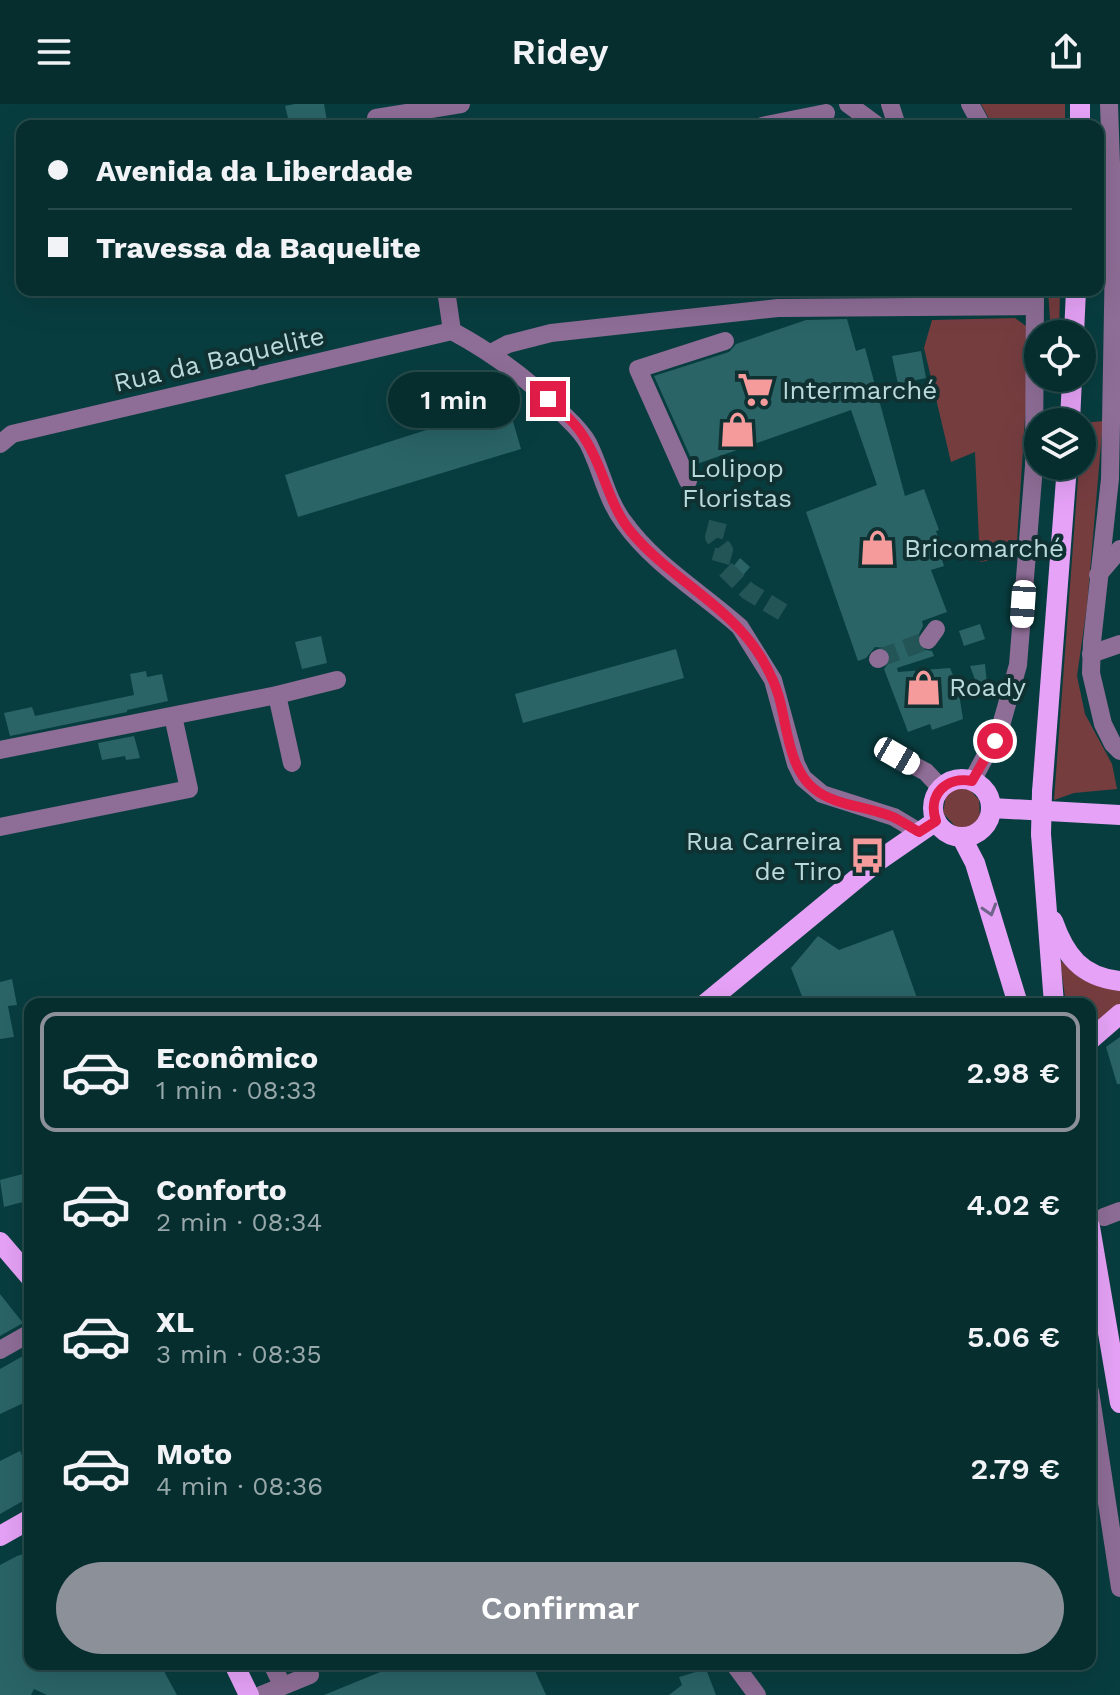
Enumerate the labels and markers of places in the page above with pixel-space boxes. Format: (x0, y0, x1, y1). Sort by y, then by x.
supermarket icon: Intermarché (737, 371, 775, 409)
place label: Intermarché (782, 375, 937, 405)
shop icon: Lolipop Floristas (718, 410, 756, 448)
place label: Lolipop Floristas (682, 453, 792, 513)
shop icon: Bricomarché (859, 529, 897, 567)
place label: Bricomarché (904, 533, 1064, 563)
shop icon: Roady (904, 668, 942, 706)
place label: Roady (949, 672, 1026, 702)
place label: Rua Carreira de Tiro (686, 826, 842, 886)
bus stop icon: Rua Carreira de Tiro (849, 837, 887, 875)

